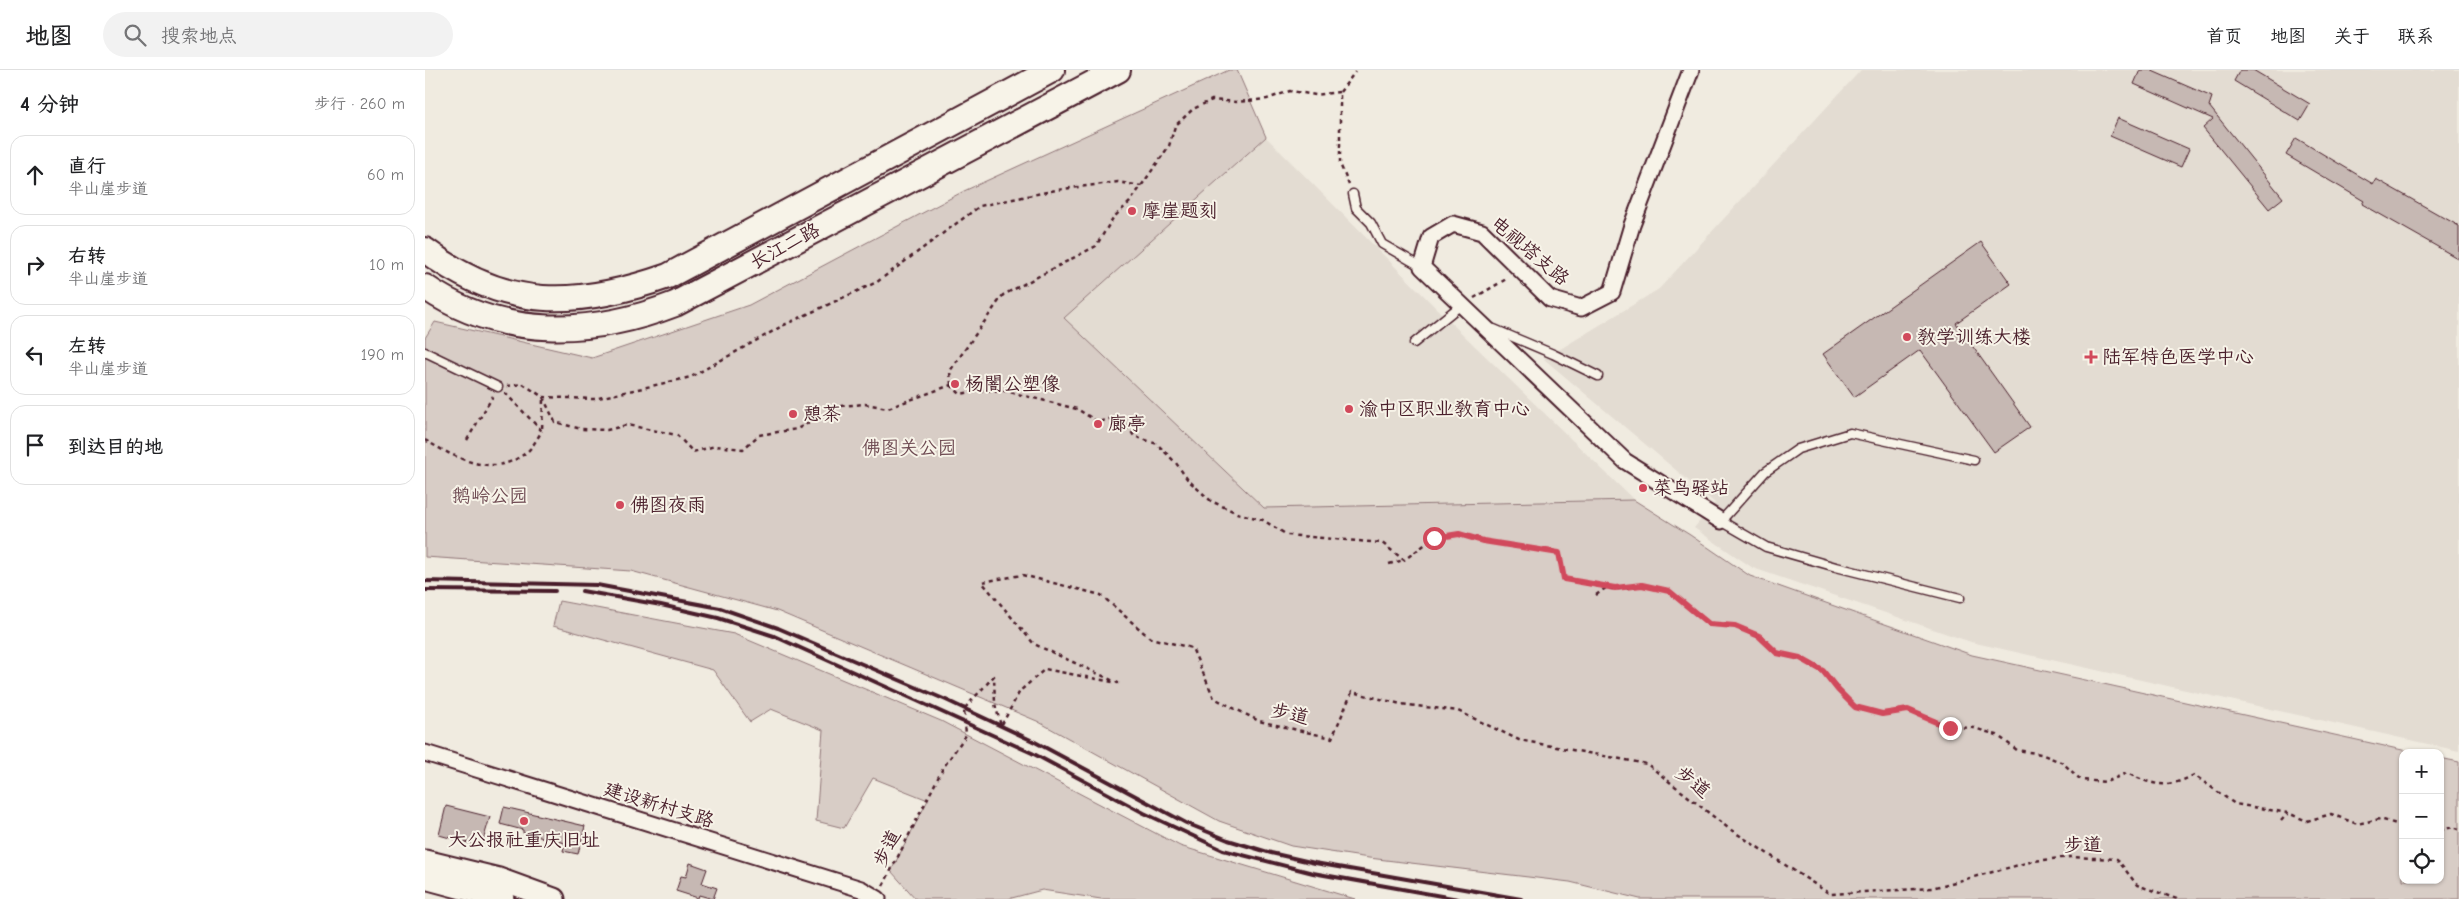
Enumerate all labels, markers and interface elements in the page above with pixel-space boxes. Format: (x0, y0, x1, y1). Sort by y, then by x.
search box (103, 12, 453, 57)
icon: search (121, 21, 149, 49)
text: 地图 (25, 22, 73, 50)
text: 搜索地点 (161, 25, 237, 47)
text: 首页 (2206, 26, 2242, 47)
text: 地图 (2270, 26, 2306, 47)
text: 关于 (2334, 26, 2370, 47)
text: 联系 (2398, 26, 2434, 47)
text: 4 分钟 (20, 92, 79, 116)
text: 步行 · 260 m (314, 95, 405, 113)
text: 直行 (68, 155, 106, 177)
icon: ahead (21, 161, 49, 189)
text: 60 m (367, 166, 404, 184)
text: 半山崖步道 (68, 180, 148, 198)
place label: 摩崖题刻 (1142, 200, 1218, 222)
marker: 摩崖题刻 (1126, 205, 1138, 217)
street label: 电视塔支路 (1487, 212, 1573, 290)
street label: 长江二路 (746, 218, 824, 274)
text: 右转 (68, 245, 106, 267)
icon: right (21, 251, 49, 279)
text: 10 m (369, 256, 404, 274)
text: 半山崖步道 (68, 270, 148, 288)
place label: 教学训练大楼 (1917, 326, 2031, 348)
marker: 教学训练大楼 (1901, 331, 1913, 343)
text: 左转 (68, 335, 106, 357)
icon: left (21, 341, 49, 369)
text: 190 m (361, 346, 404, 364)
place label: 陆军特色医学中心 (2102, 346, 2254, 368)
marker: 陆军特色医学中心 (2084, 350, 2098, 364)
text: 半山崖步道 (68, 360, 148, 378)
place label: 杨闇公塑像 (965, 373, 1060, 395)
marker: 杨闇公塑像 (949, 378, 961, 390)
place label: 渝中区职业教育中心 (1359, 398, 1530, 420)
place label: 憩茶 (803, 403, 841, 425)
marker: 渝中区职业教育中心 (1343, 403, 1355, 415)
marker: 憩茶 (787, 408, 799, 420)
place label: 廊亭 (1108, 413, 1146, 435)
marker: 廊亭 (1092, 418, 1104, 430)
icon: arrive (21, 431, 49, 459)
text: 到达目的地 (68, 436, 163, 458)
park label: 佛图关公园 (861, 437, 957, 459)
place label: 菜鸟驿站 (1653, 477, 1729, 499)
marker: 菜鸟驿站 (1637, 482, 1649, 494)
park label: 鹅岭公园 (452, 485, 528, 507)
place label: 佛图夜雨 (630, 494, 706, 516)
marker: 佛图夜雨 (614, 499, 626, 511)
route start (1423, 527, 1446, 550)
street label: 步道 (1269, 699, 1311, 729)
route end (1939, 717, 1962, 740)
map controls (2399, 749, 2444, 884)
button: + (2399, 749, 2444, 794)
street label: 步道 (1671, 761, 1715, 803)
street label: 建设新村支路 (601, 778, 717, 832)
button: − (2399, 794, 2444, 839)
marker: 大公报社重庆旧址 (518, 815, 530, 827)
street label: 步道 (869, 826, 905, 870)
place label: 大公报社重庆旧址 (448, 829, 600, 851)
street label: 步道 (2064, 834, 2102, 856)
button: locate (2399, 839, 2444, 884)

